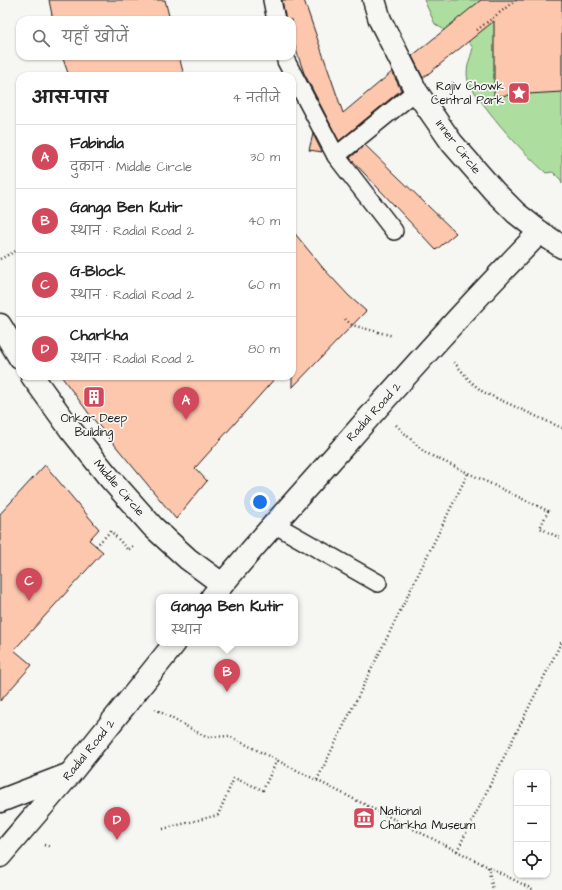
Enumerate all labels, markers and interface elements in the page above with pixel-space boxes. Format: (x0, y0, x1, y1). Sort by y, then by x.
search box (16, 16, 296, 60)
icon: search (30, 27, 52, 49)
text: यहाँ खोजें (62, 27, 129, 48)
place label: Rajiv Chowk Central Park (431, 78, 505, 109)
place icon: Rajiv Chowk Central Park (506, 80, 532, 106)
text: आस-पास (32, 86, 108, 110)
text: 4 नतीजे (232, 89, 280, 107)
street label: Inner Circle (431, 116, 485, 178)
text: Fabindia (70, 133, 124, 154)
text: A (41, 148, 49, 166)
text: 30 m (250, 148, 280, 166)
text: दुकान · Middle Circle (70, 158, 192, 176)
text: Ganga Ben Kutir (70, 197, 183, 218)
text: B (40, 212, 50, 230)
text: 40 m (248, 212, 280, 230)
text: स्थान · Radial Road 2 (70, 222, 194, 240)
text: G-Block (70, 261, 125, 282)
text: C (40, 276, 50, 294)
text: 60 m (248, 276, 280, 294)
text: स्थान · Radial Road 2 (70, 286, 194, 304)
text: Charkha (70, 325, 128, 346)
text: D (41, 340, 49, 358)
text: 80 m (248, 340, 280, 358)
text: स्थान · Radial Road 2 (70, 350, 194, 368)
street label: Radial Road 2 (343, 378, 405, 445)
building icon: Onkar Deep Building (81, 384, 107, 410)
pin: A (173, 387, 199, 420)
place label: Onkar Deep Building (61, 410, 128, 442)
street label: Middle Circle (90, 456, 149, 520)
your location (250, 492, 270, 512)
pin: C (16, 568, 42, 601)
popup (156, 594, 298, 646)
text: Ganga Ben Kutir (171, 596, 283, 617)
text: स्थान (171, 621, 202, 639)
pin: B (214, 659, 240, 692)
street label: Radial Road 2 (59, 716, 119, 784)
map controls (514, 770, 550, 878)
button: + (514, 770, 550, 806)
place label: National Charkha Museum (380, 803, 476, 834)
museum icon: National Charkha Museum (351, 805, 377, 831)
button: − (514, 806, 550, 842)
pin: D (104, 807, 130, 840)
button: locate (514, 842, 550, 878)

